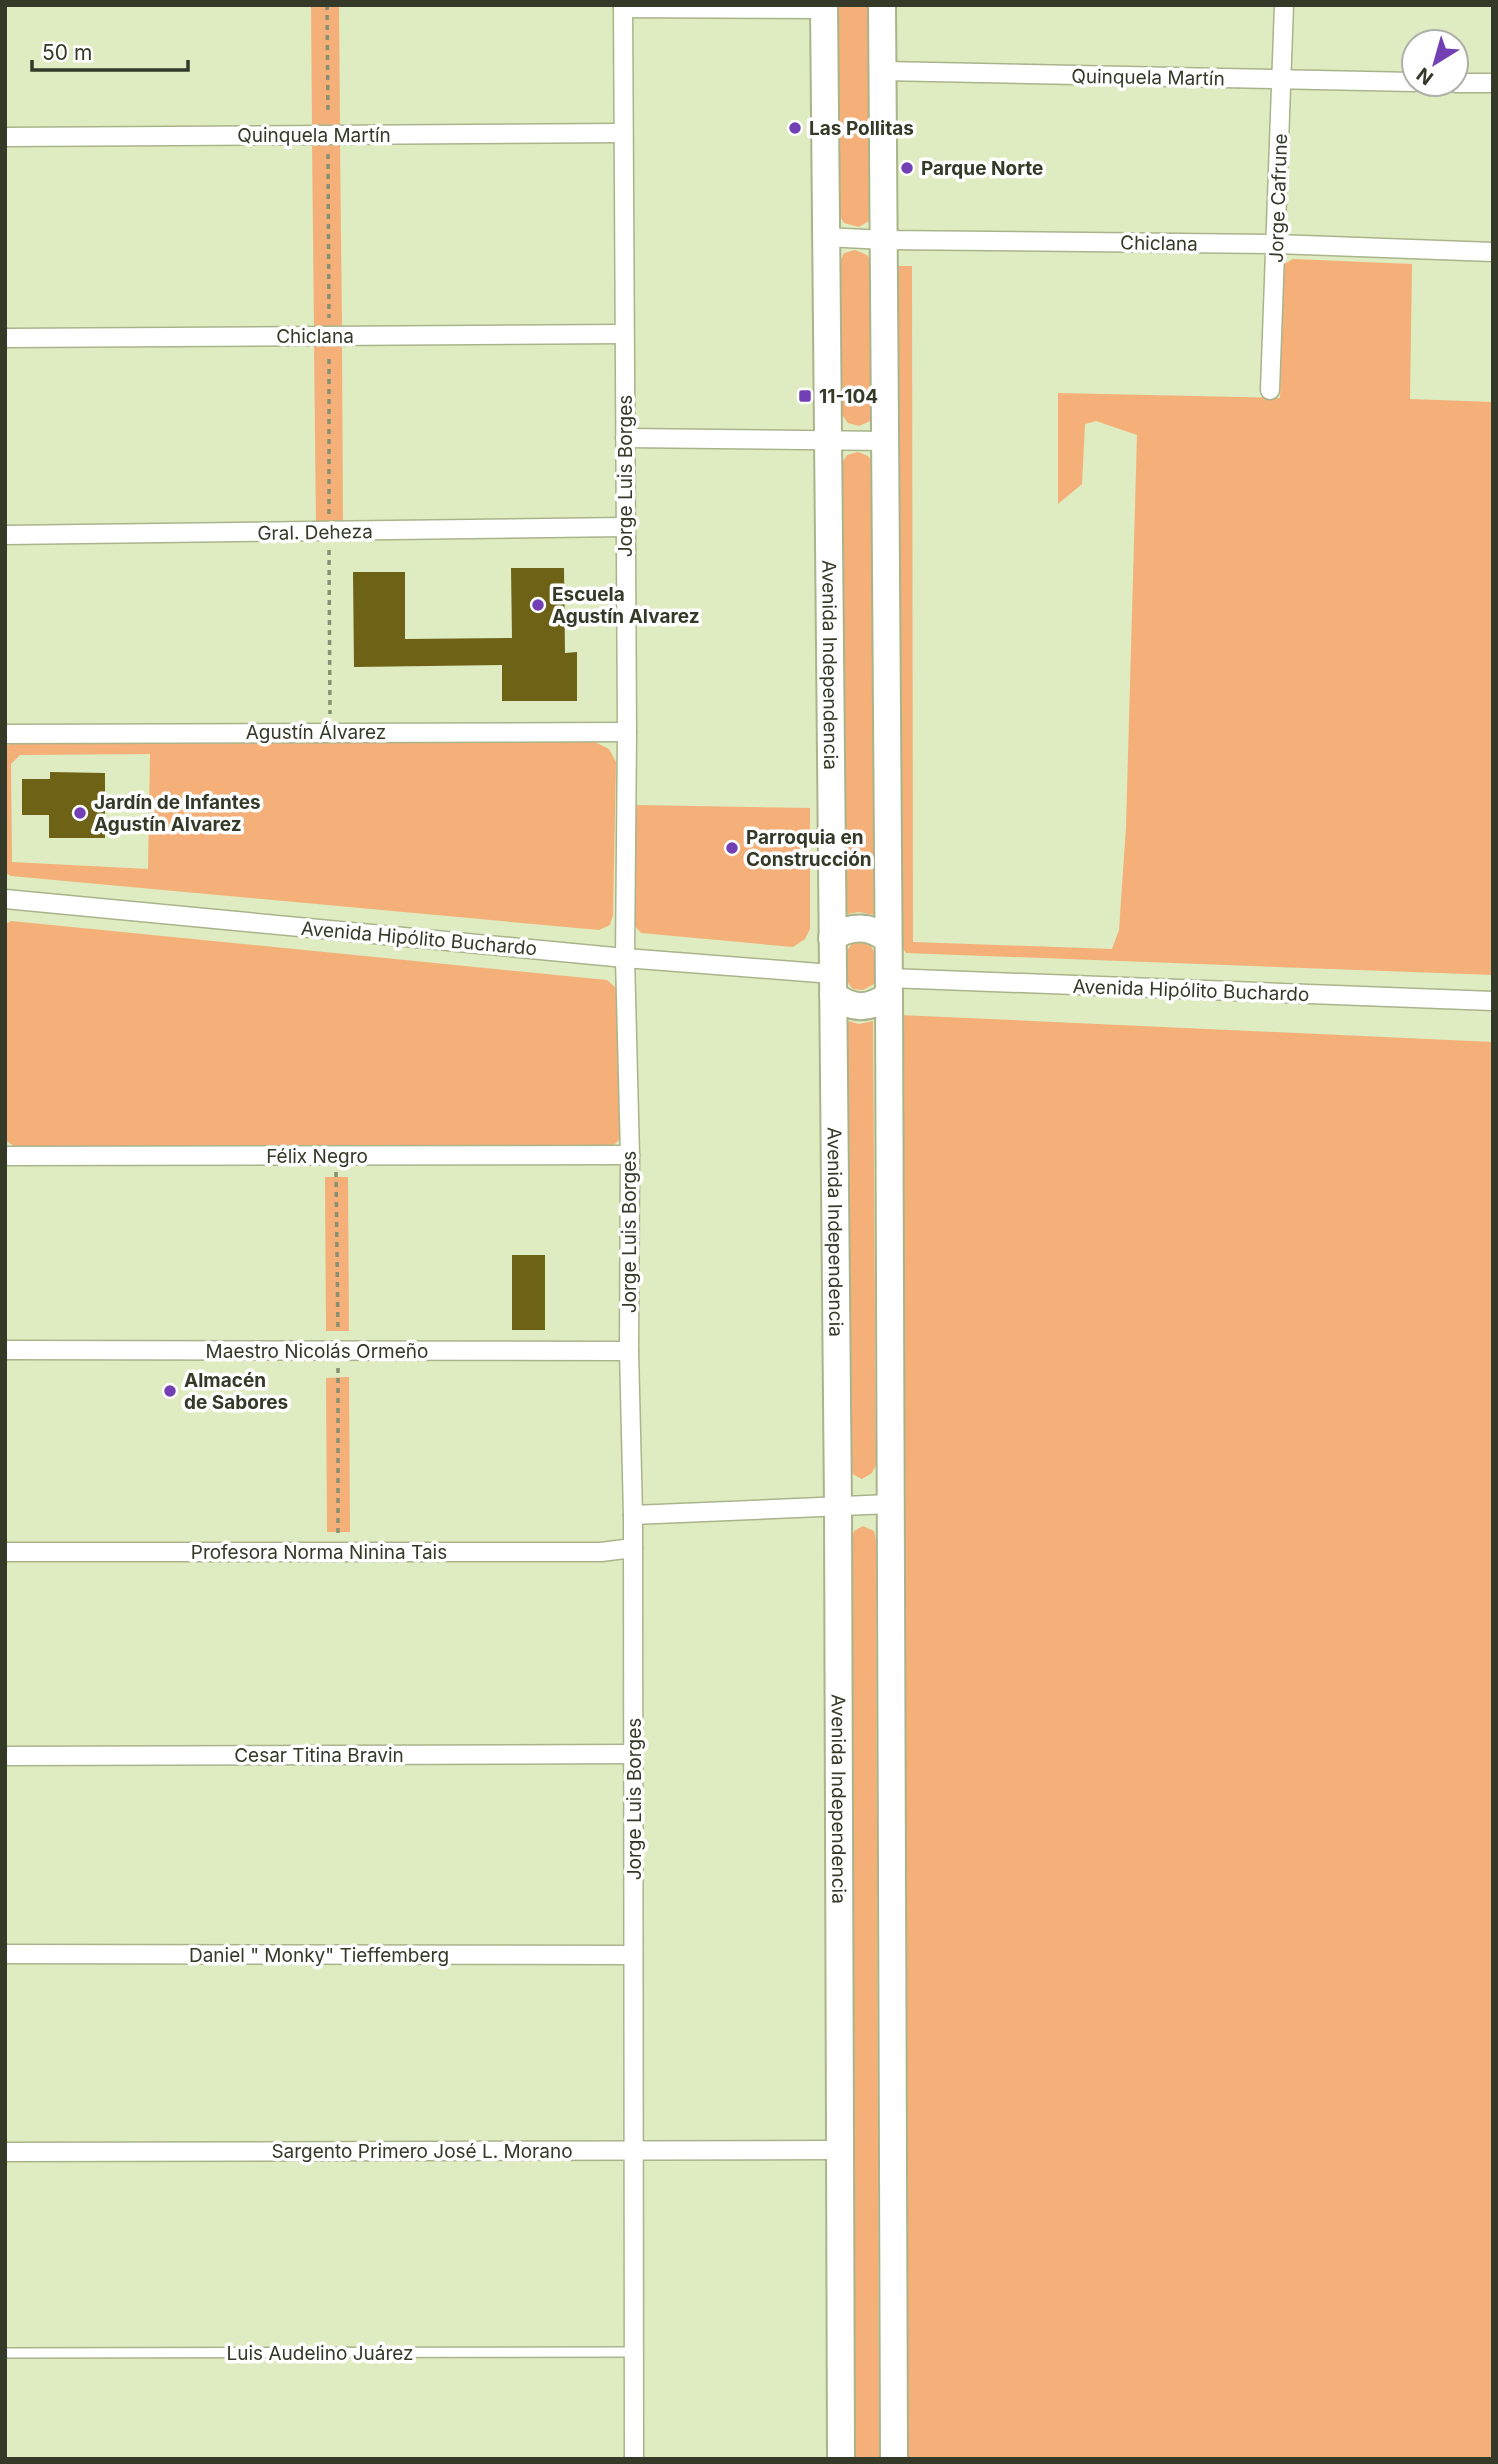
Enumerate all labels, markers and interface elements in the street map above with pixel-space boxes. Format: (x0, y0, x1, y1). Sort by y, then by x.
scale bar (32, 28, 187, 72)
north arrow (1400, 28, 1470, 98)
text: 50 m (42, 40, 92, 65)
text: N (1412, 63, 1438, 90)
street label: Quinquela Martín (1071, 65, 1225, 90)
place label: Las Pollitas (809, 117, 914, 140)
marker: Las Pollitas (787, 120, 803, 136)
street label: Quinquela Martín (237, 124, 391, 147)
street label: Jorge Cafrune (1265, 133, 1292, 263)
place label: Parque Norte (921, 157, 1043, 180)
marker: Parque Norte (899, 160, 915, 176)
street label: Chiclana (1120, 231, 1198, 256)
street label: Chiclana (276, 325, 354, 348)
place label: 11-104 (819, 385, 878, 408)
marker: 11-104 (797, 388, 813, 404)
street label: Jorge Luis Borges (614, 395, 637, 557)
street label: Gral. Deheza (257, 520, 373, 545)
street label: Avenida Independencia (817, 560, 842, 770)
place label: Escuela Agustín Alvarez (552, 583, 700, 628)
marker: Escuela Agustín Alvarez (530, 597, 546, 613)
street label: Agustín Álvarez (246, 720, 386, 744)
place label: Jardín de Infantes Agustín Alvarez (94, 791, 261, 836)
marker: Jardín de Infantes Agustín Alvarez (72, 805, 88, 821)
place label: Parroquia en Construcción (746, 826, 872, 871)
marker: Parroquia en Construcción (724, 840, 740, 856)
street label: Avenida Hipólito Buchardo (300, 917, 538, 960)
street label: Avenida Hipólito Buchardo (1072, 975, 1310, 1006)
street label: Avenida Independencia (822, 1127, 847, 1337)
street label: Félix Negro (266, 1145, 368, 1168)
street label: Jorge Luis Borges (618, 1151, 641, 1313)
street label: Maestro Nicolás Ormeño (206, 1340, 428, 1363)
place label: Almacén de Sabores (184, 1369, 288, 1414)
marker: Almacén de Sabores (162, 1383, 178, 1399)
street label: Profesora Norma Ninina Tais (191, 1541, 447, 1564)
street label: Avenida Independencia (827, 1694, 850, 1904)
street label: Jorge Luis Borges (623, 1718, 646, 1880)
street label: Cesar Titina Bravin (234, 1744, 404, 1767)
street label: Daniel " Monky" Tieffemberg (189, 1944, 449, 1967)
street label: Sargento Primero José L. Morano (271, 2140, 573, 2163)
street label: Luis Audelino Juárez (226, 2342, 414, 2365)

